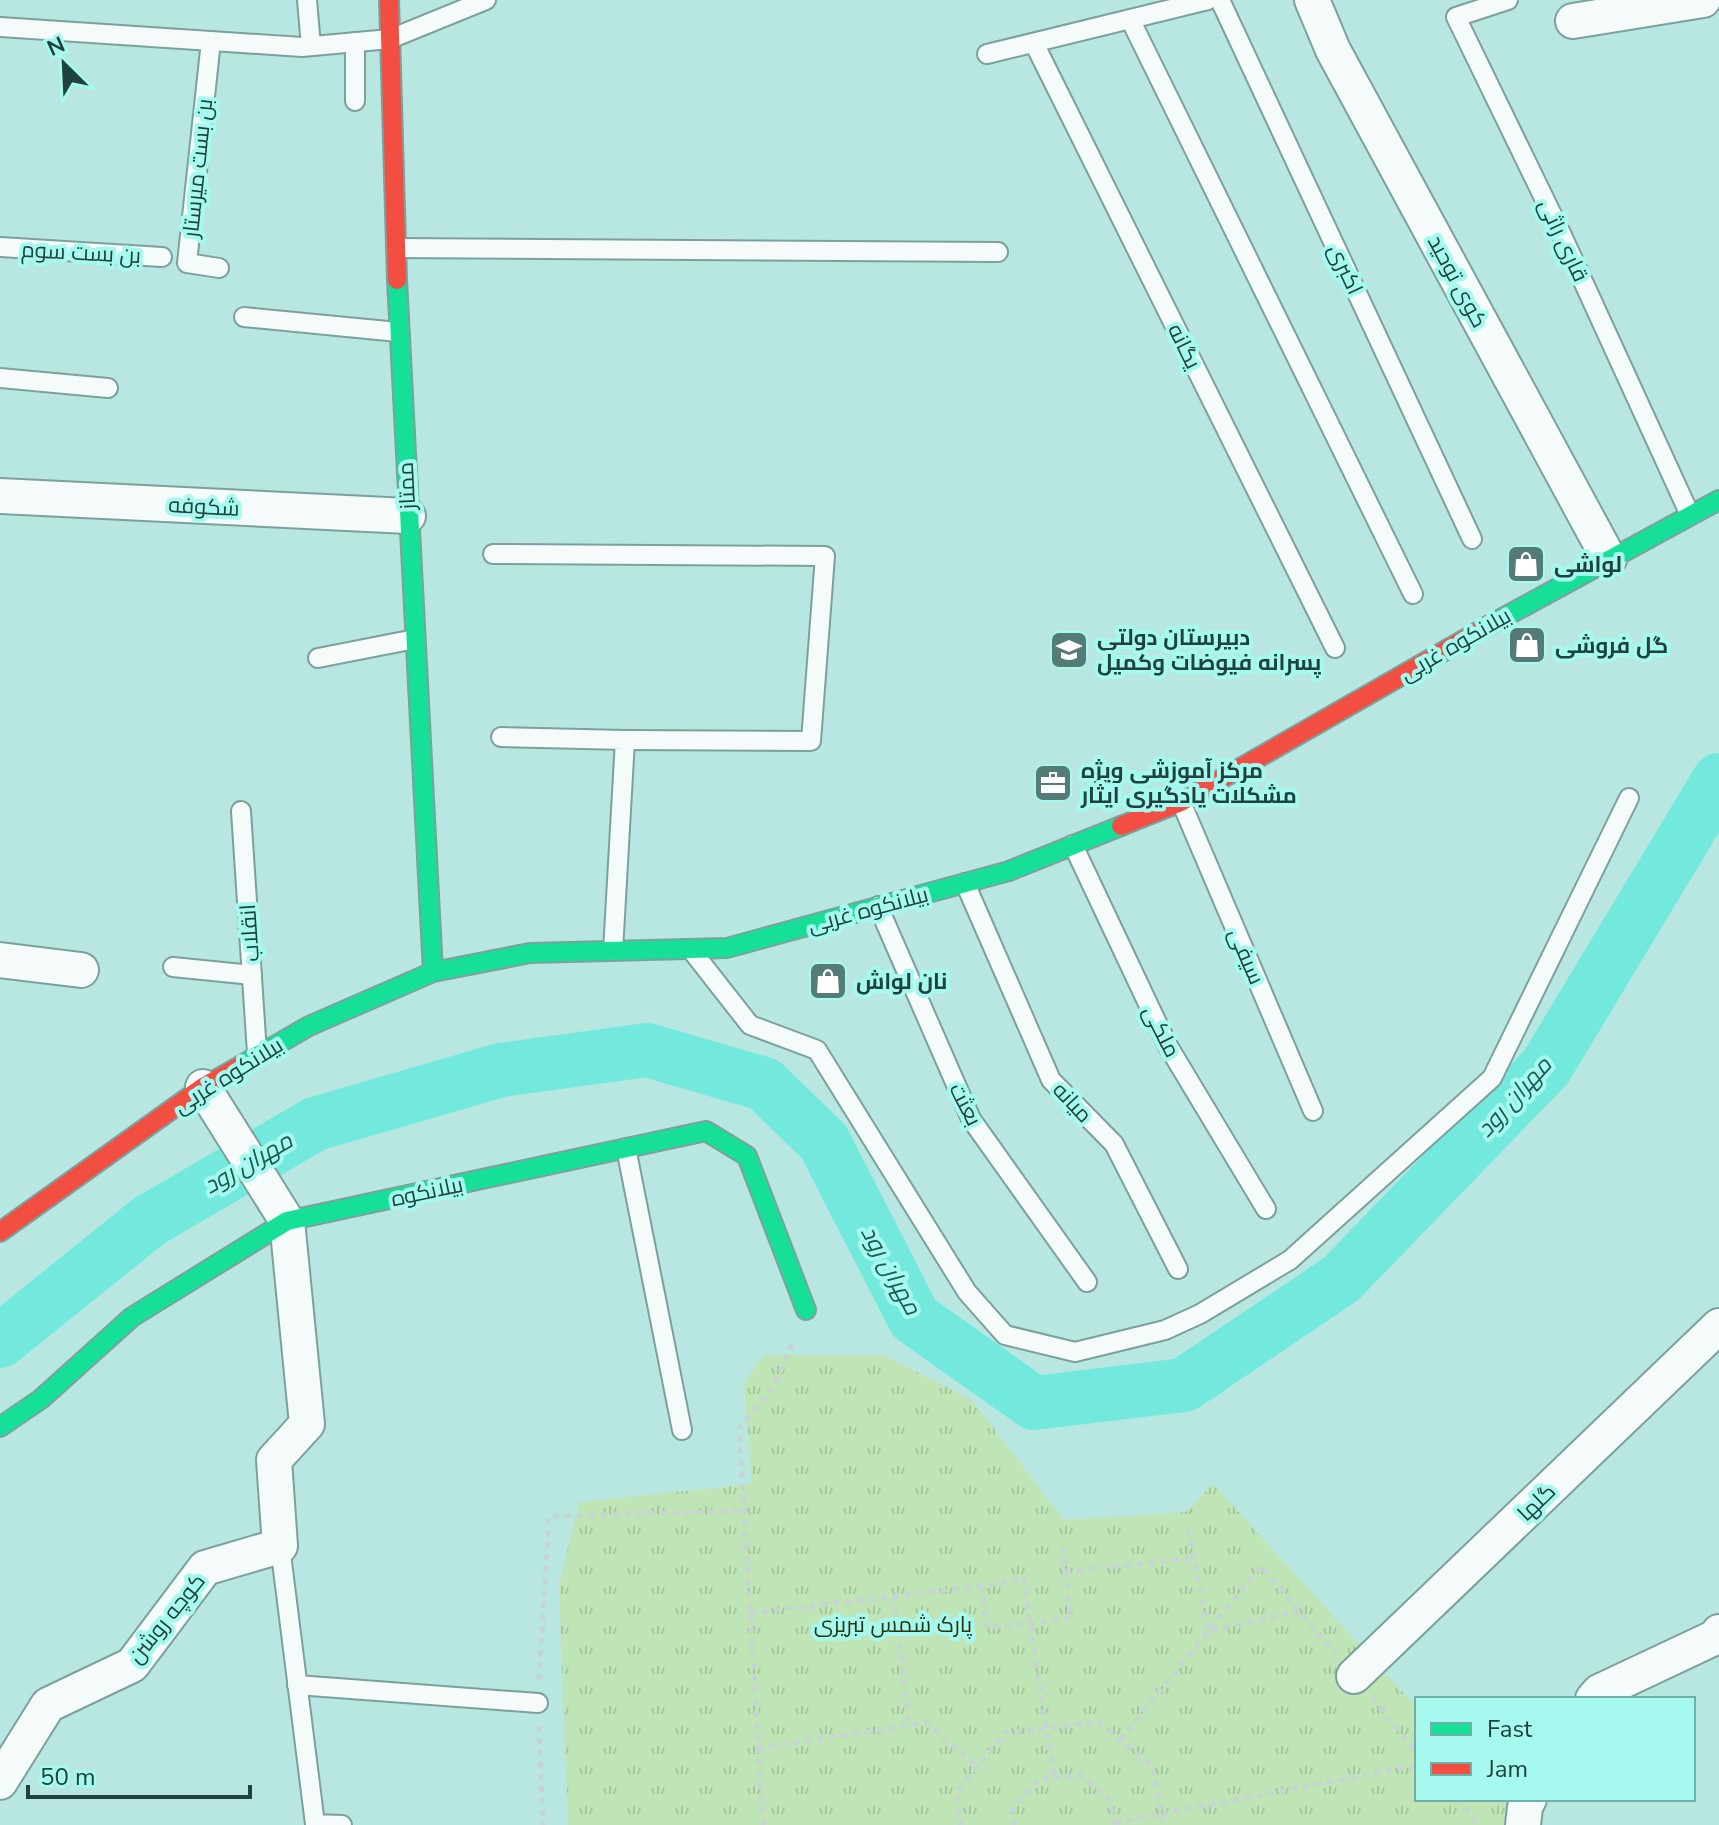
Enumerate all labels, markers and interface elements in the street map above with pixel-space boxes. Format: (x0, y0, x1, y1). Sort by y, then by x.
north arrow (24, 24, 104, 104)
text: N (43, 30, 70, 64)
street label: بن بست میرستار (176, 97, 220, 241)
street label: قاری راثی (1531, 194, 1595, 287)
street label: کوی توحید (1420, 230, 1494, 333)
street label: بن بست سوم (20, 235, 142, 271)
street label: اکبری (1320, 239, 1370, 300)
street label: یگانه (1160, 319, 1208, 374)
street label: ممتاز (391, 461, 423, 513)
street label: شکوفه (167, 490, 240, 524)
shop icon: لواشی (1505, 543, 1547, 585)
place label: لواشی (1554, 550, 1622, 580)
street label: بیلانکوه غربی (1394, 601, 1517, 689)
place label: دبیرستان دولتی پسرانه فیوضات وکمیل (1097, 623, 1321, 678)
shop icon: گل فروشی (1506, 624, 1548, 666)
school or university icon: دبیرستان دولتی پسرانه فیوضات وکمیل (1048, 629, 1090, 671)
place label: گل فروشی (1555, 631, 1668, 661)
place label: مرکز آموزشی ویژه مشکلات یادگیری ایثار (1080, 756, 1297, 811)
office icon: مرکز آموزشی ویژه مشکلات یادگیری ایثار (1032, 762, 1074, 804)
street label: بیلانکوه غربی (805, 879, 932, 940)
street label: انقلاب (233, 903, 267, 963)
street label: سیفی (1221, 924, 1271, 989)
shop icon: نان لواش (807, 960, 849, 1002)
place label: نان لواش (856, 967, 947, 997)
street label: ملکی (1135, 1000, 1187, 1063)
street label: بیلانکوه غربی (168, 1030, 289, 1121)
water label: مهران رود (1469, 1049, 1559, 1144)
street label: میانه (1046, 1076, 1099, 1130)
street label: بعثت (942, 1078, 989, 1131)
water label: مهران رود (198, 1124, 299, 1201)
street label: بیلانکوه (388, 1170, 466, 1214)
water label: مهران رود (853, 1219, 929, 1321)
street label: گلها (1511, 1477, 1562, 1528)
street label: کوچه روشن (121, 1567, 212, 1670)
park label: پارک شمس تبریزی (814, 1610, 972, 1640)
legend (1415, 1697, 1695, 1801)
text: Fast (1487, 1713, 1533, 1745)
scale bar (28, 1749, 250, 1799)
text: Jam (1486, 1753, 1528, 1785)
text: 50 m (40, 1761, 96, 1793)

